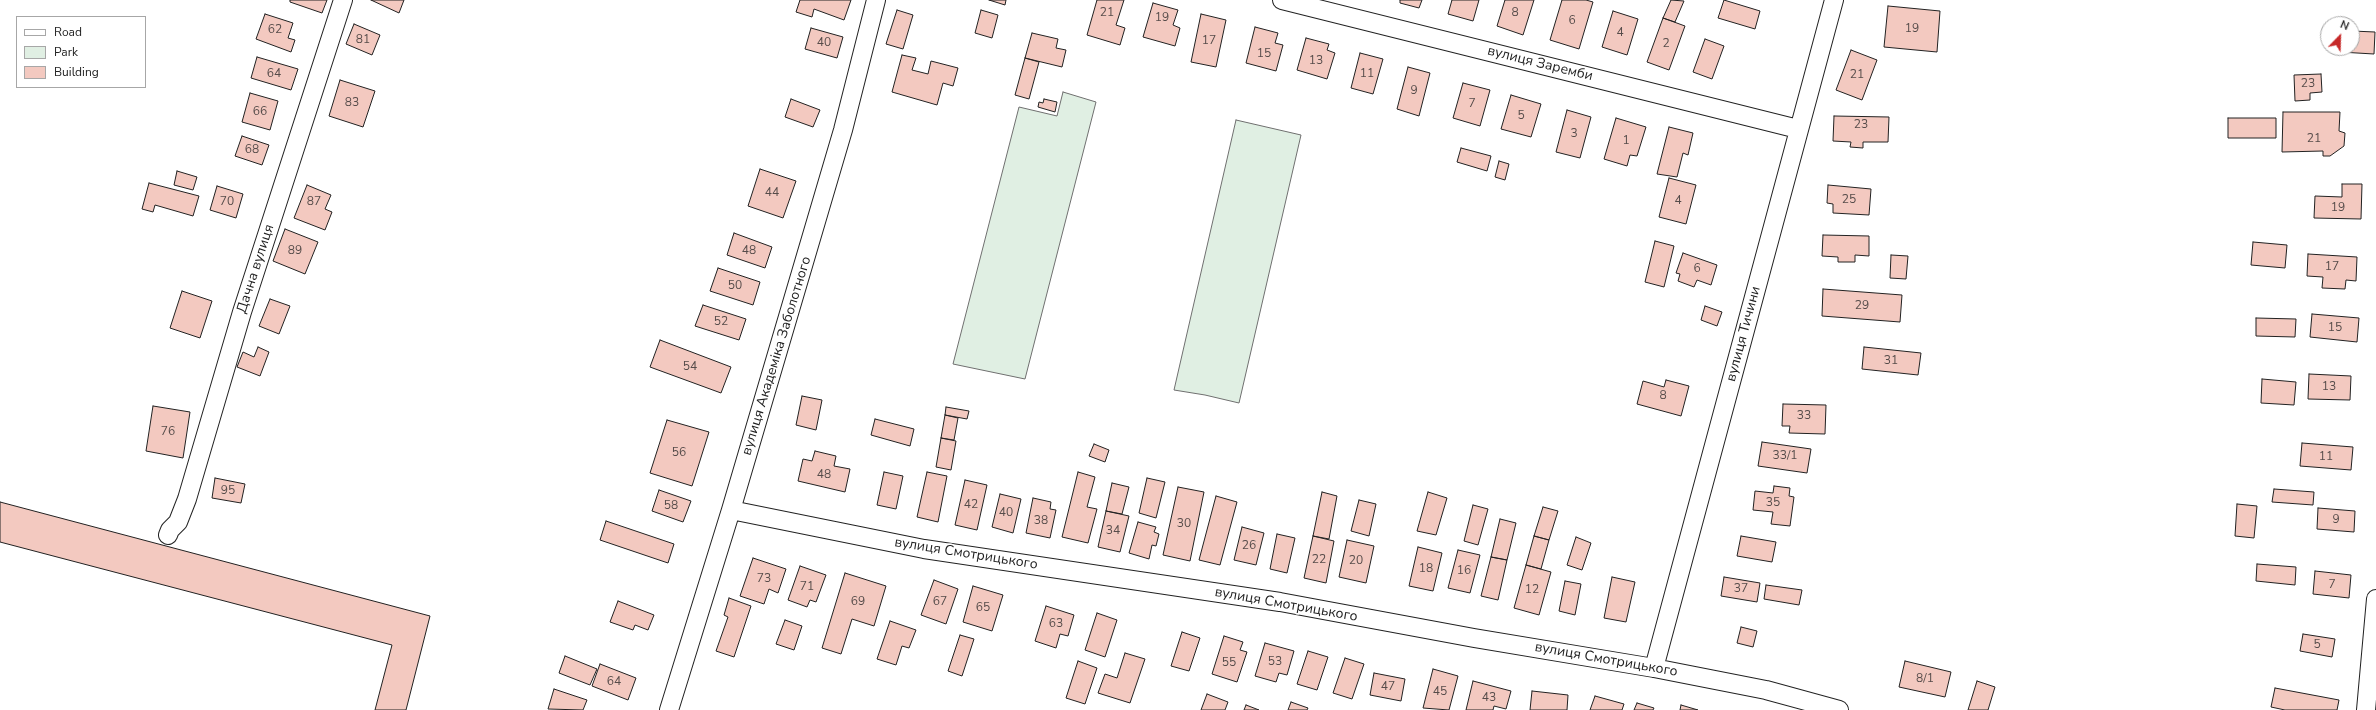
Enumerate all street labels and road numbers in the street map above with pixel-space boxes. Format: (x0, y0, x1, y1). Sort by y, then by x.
street label: вулиця Заремби (1486, 43, 1594, 85)
street label: Дачна вулиця (234, 223, 278, 315)
street label: вулиця Академіка Заболотного (739, 255, 815, 457)
street label: вулиця Тичини (1723, 284, 1765, 384)
street label: вулиця Смотрицького (893, 534, 1039, 574)
street label: вулиця Смотрицького (1213, 584, 1359, 626)
street label: вулиця Смотрицького (1533, 639, 1679, 681)

